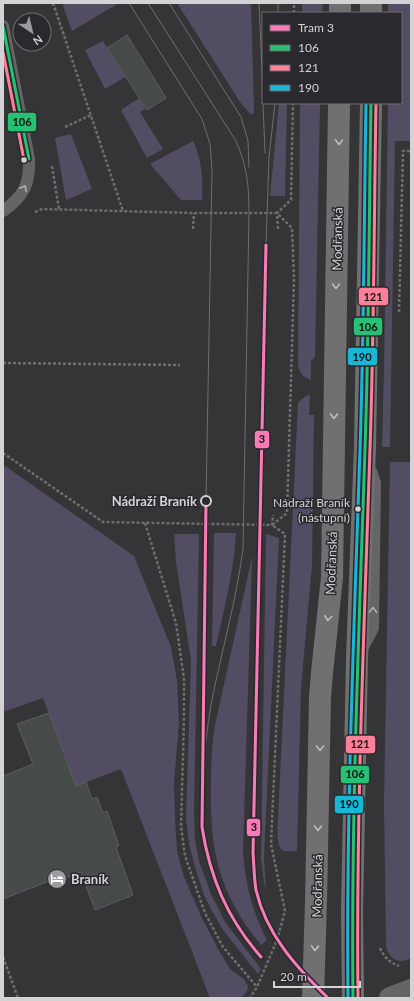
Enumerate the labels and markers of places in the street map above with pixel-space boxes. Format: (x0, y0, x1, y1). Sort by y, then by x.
unlabelled marker (19, 155, 29, 165)
place label: Nádraží Braník (112, 493, 197, 509)
marker: Nádraží Braník (200, 495, 212, 507)
place label: Nádraží Braník (nástupní) (273, 495, 351, 525)
marker: Nádraží Braník (nástupní) (353, 504, 363, 514)
hotel icon: Braník (46, 868, 68, 890)
place label: Braník (71, 871, 109, 887)

